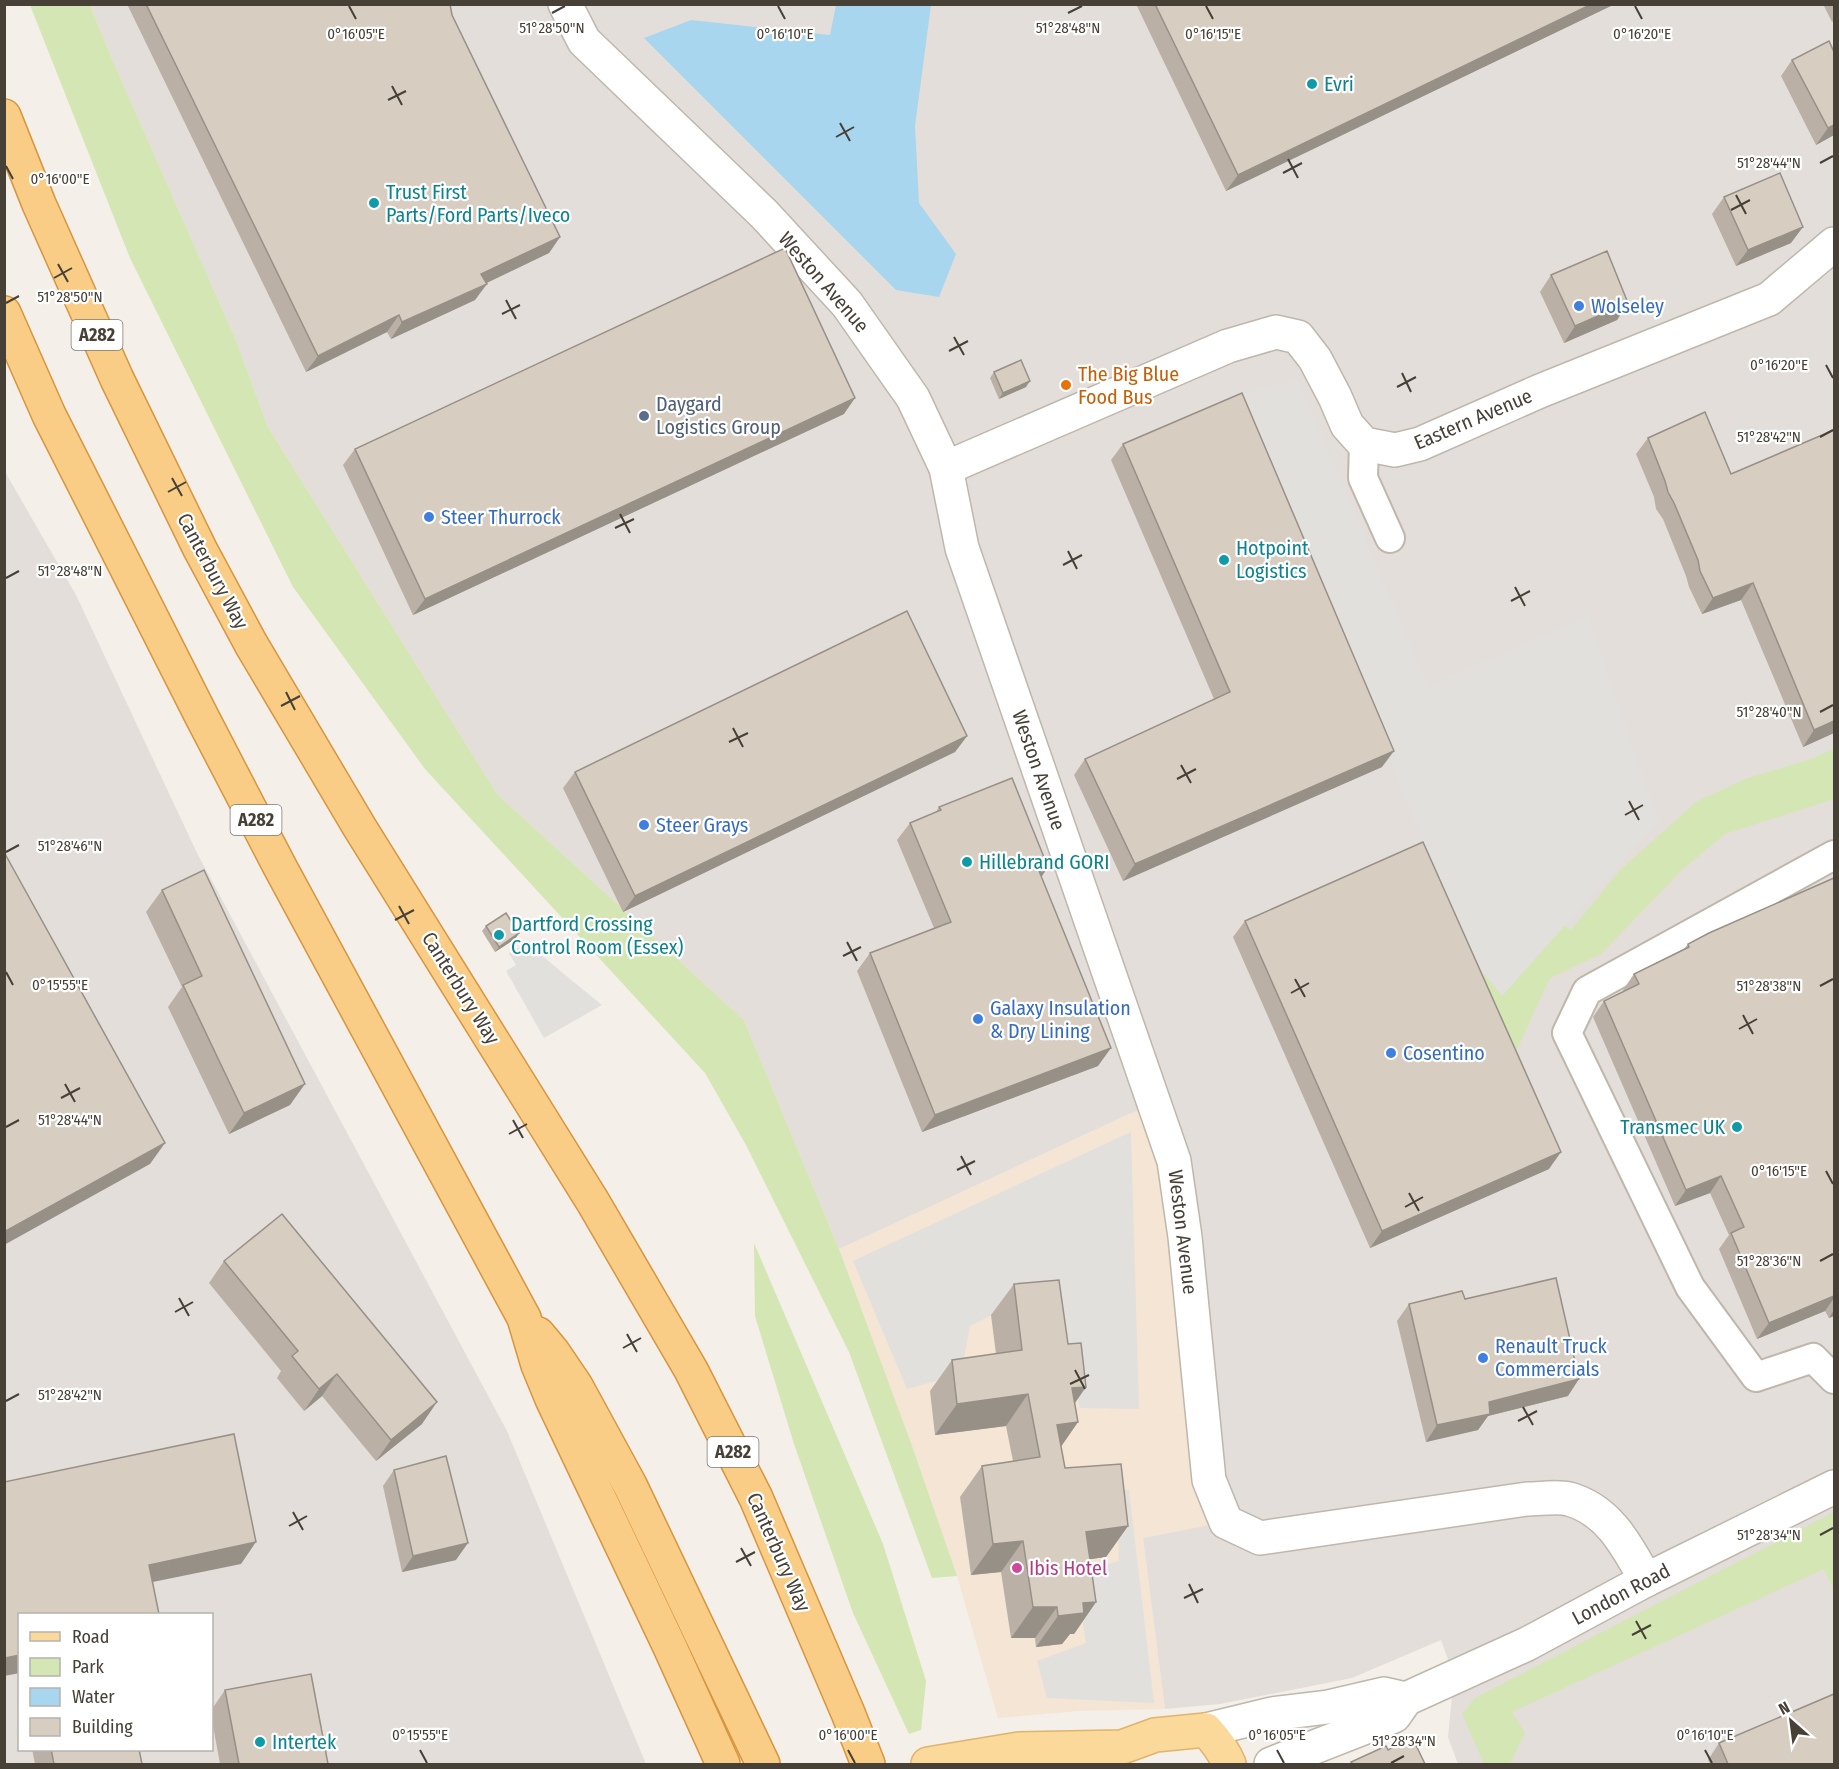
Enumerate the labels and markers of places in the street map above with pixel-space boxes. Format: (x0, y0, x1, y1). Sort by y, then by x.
place label: Evri (1324, 72, 1354, 96)
marker: Evri (1305, 77, 1319, 91)
place label: Trust First Parts/Ford Parts/Iveco (386, 180, 570, 227)
marker: Trust First Parts/Ford Parts/Iveco (367, 196, 381, 210)
place label: Wolseley (1591, 294, 1664, 318)
marker: Wolseley (1572, 299, 1586, 313)
place label: The Big Blue Food Bus (1078, 362, 1179, 409)
marker: The Big Blue Food Bus (1059, 378, 1073, 392)
place label: Daygard Logistics Group (656, 392, 781, 439)
marker: Daygard Logistics Group (637, 409, 651, 423)
place label: Steer Thurrock (441, 505, 561, 529)
marker: Steer Thurrock (422, 510, 436, 524)
place label: Hotpoint Logistics (1236, 536, 1309, 583)
marker: Hotpoint Logistics (1217, 553, 1231, 567)
place label: Steer Grays (656, 813, 748, 837)
marker: Steer Grays (637, 818, 651, 832)
place label: Hillebrand GORI (979, 850, 1109, 874)
marker: Hillebrand GORI (960, 855, 974, 869)
place label: Dartford Crossing Control Room (Essex) (511, 912, 684, 959)
marker: Dartford Crossing Control Room (Essex) (492, 928, 506, 942)
place label: Galaxy Insulation & Dry Lining (990, 996, 1131, 1043)
marker: Galaxy Insulation & Dry Lining (971, 1012, 985, 1026)
place label: Cosentino (1403, 1041, 1485, 1065)
marker: Cosentino (1384, 1046, 1398, 1060)
place label: Transmec UK (1620, 1115, 1725, 1139)
marker: Transmec UK (1730, 1120, 1744, 1134)
place label: Renault Truck Commercials (1495, 1334, 1607, 1381)
marker: Renault Truck Commercials (1476, 1351, 1490, 1365)
place label: Ibis Hotel (1029, 1556, 1107, 1580)
marker: Ibis Hotel (1010, 1561, 1024, 1575)
place label: Intertek (272, 1730, 337, 1754)
marker: Intertek (253, 1735, 267, 1749)

